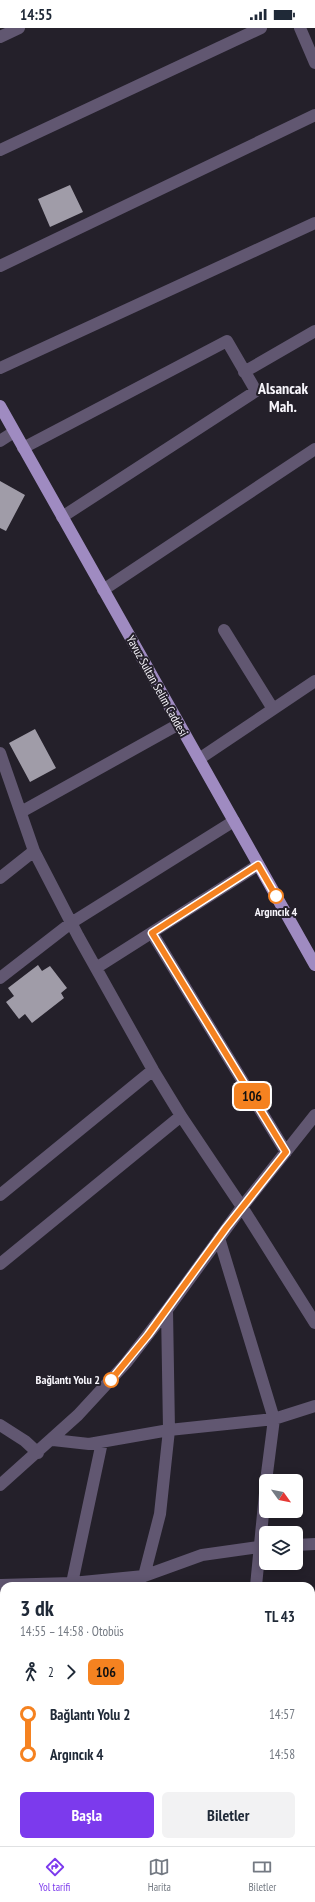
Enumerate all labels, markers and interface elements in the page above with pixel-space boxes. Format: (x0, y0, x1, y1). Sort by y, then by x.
text: 14:55 (20, 5, 52, 24)
district label: Alsancak Mah. (257, 378, 308, 416)
street label: Yavuz Sultan Selim Caddesi (123, 633, 191, 739)
marker: Argıncık 4 (268, 888, 284, 904)
place label: Argıncık 4 (254, 904, 298, 919)
line badge: 106 (229, 1083, 275, 1109)
text: 106 (242, 1087, 262, 1105)
place label: Bağlantı Yolu 2 (36, 1372, 100, 1387)
marker: Bağlantı Yolu 2 (103, 1372, 119, 1388)
north arrow (259, 1474, 303, 1518)
map controls (259, 1474, 303, 1570)
button: layers (259, 1526, 303, 1570)
text: 3 dk (20, 1594, 54, 1622)
text: TL 43 (265, 1607, 295, 1626)
text: 14:55 – 14:58 · Otobüs (20, 1623, 124, 1640)
icon: walk (20, 1661, 42, 1683)
icon: forward (60, 1661, 82, 1683)
text: 106 (96, 1663, 116, 1681)
text: 2 (48, 1664, 54, 1681)
text: Bağlantı Yolu 2 (50, 1705, 131, 1724)
text: 14:57 (269, 1706, 295, 1723)
text: Argıncık 4 (50, 1745, 103, 1764)
text: 14:58 (269, 1746, 295, 1763)
button: Başla (20, 1792, 154, 1838)
button: Biletler (162, 1792, 295, 1838)
tab: Yol tarifi (39, 1856, 70, 1894)
tab: Harita (148, 1856, 171, 1894)
tab: Biletler (248, 1856, 276, 1894)

